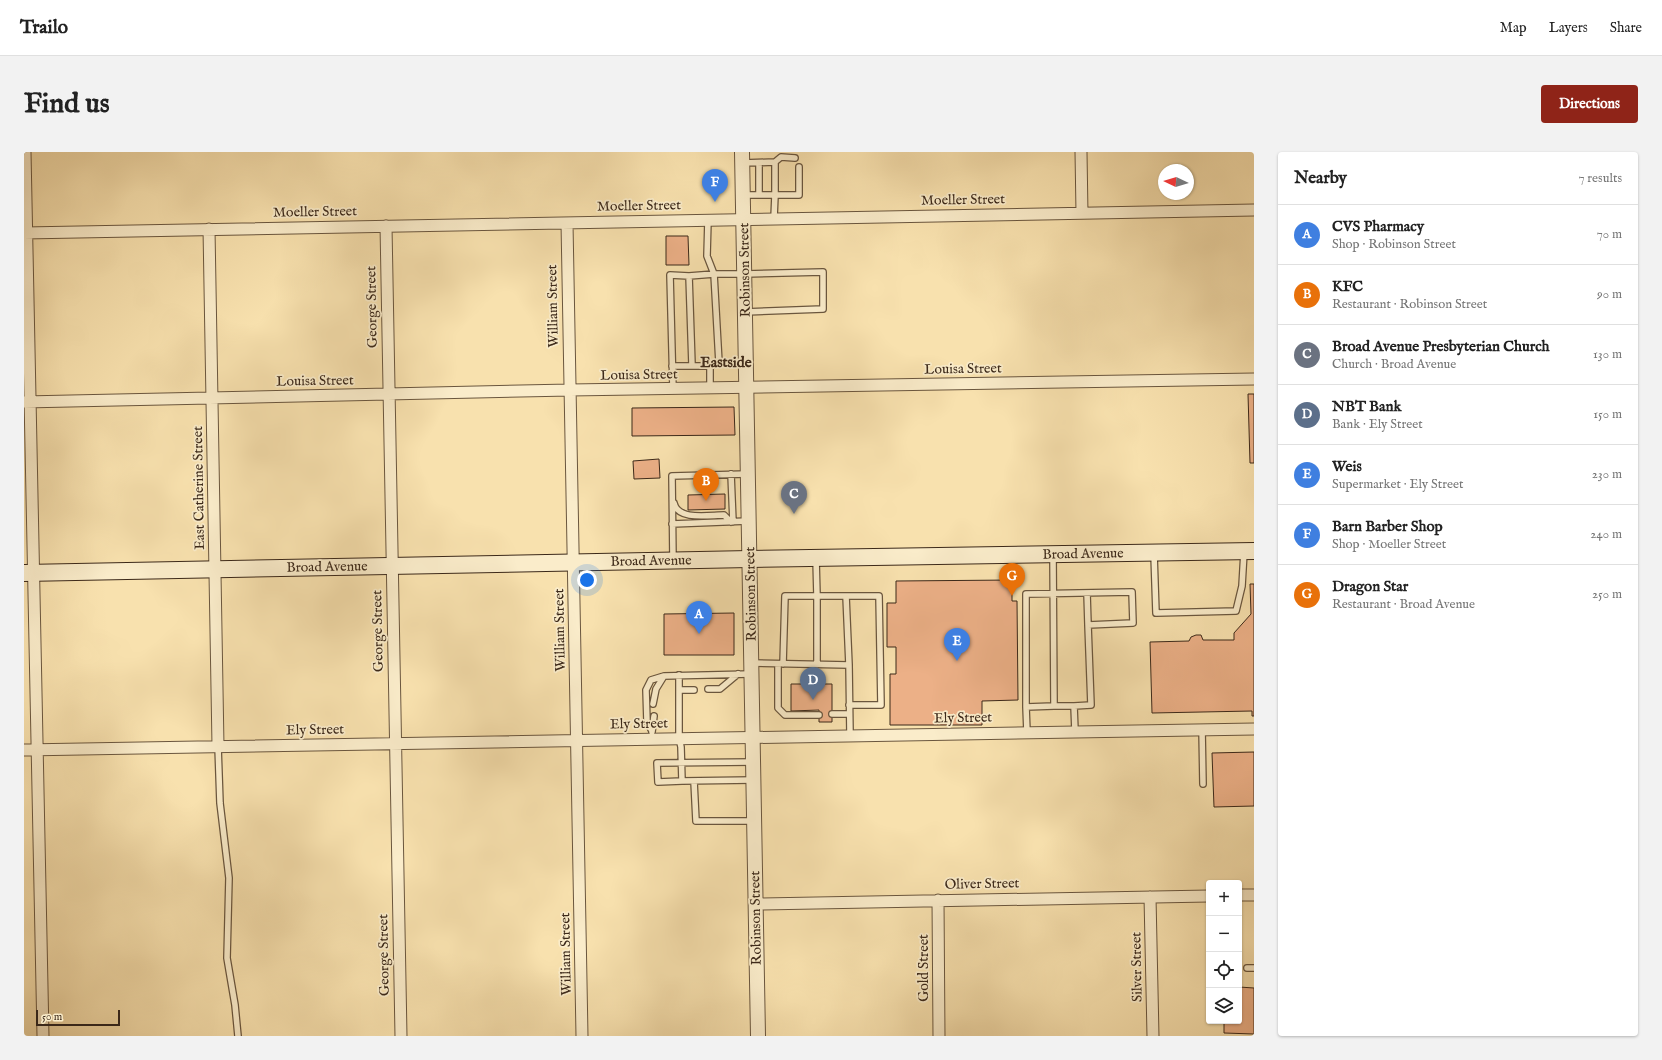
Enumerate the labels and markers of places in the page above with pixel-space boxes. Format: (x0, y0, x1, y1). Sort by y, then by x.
pin: F (702, 169, 728, 202)
pin: B (693, 468, 719, 501)
pin: C (781, 481, 807, 514)
pin: G (999, 563, 1025, 596)
pin: A (686, 601, 712, 634)
pin: E (944, 628, 970, 661)
pin: D (800, 667, 826, 700)

